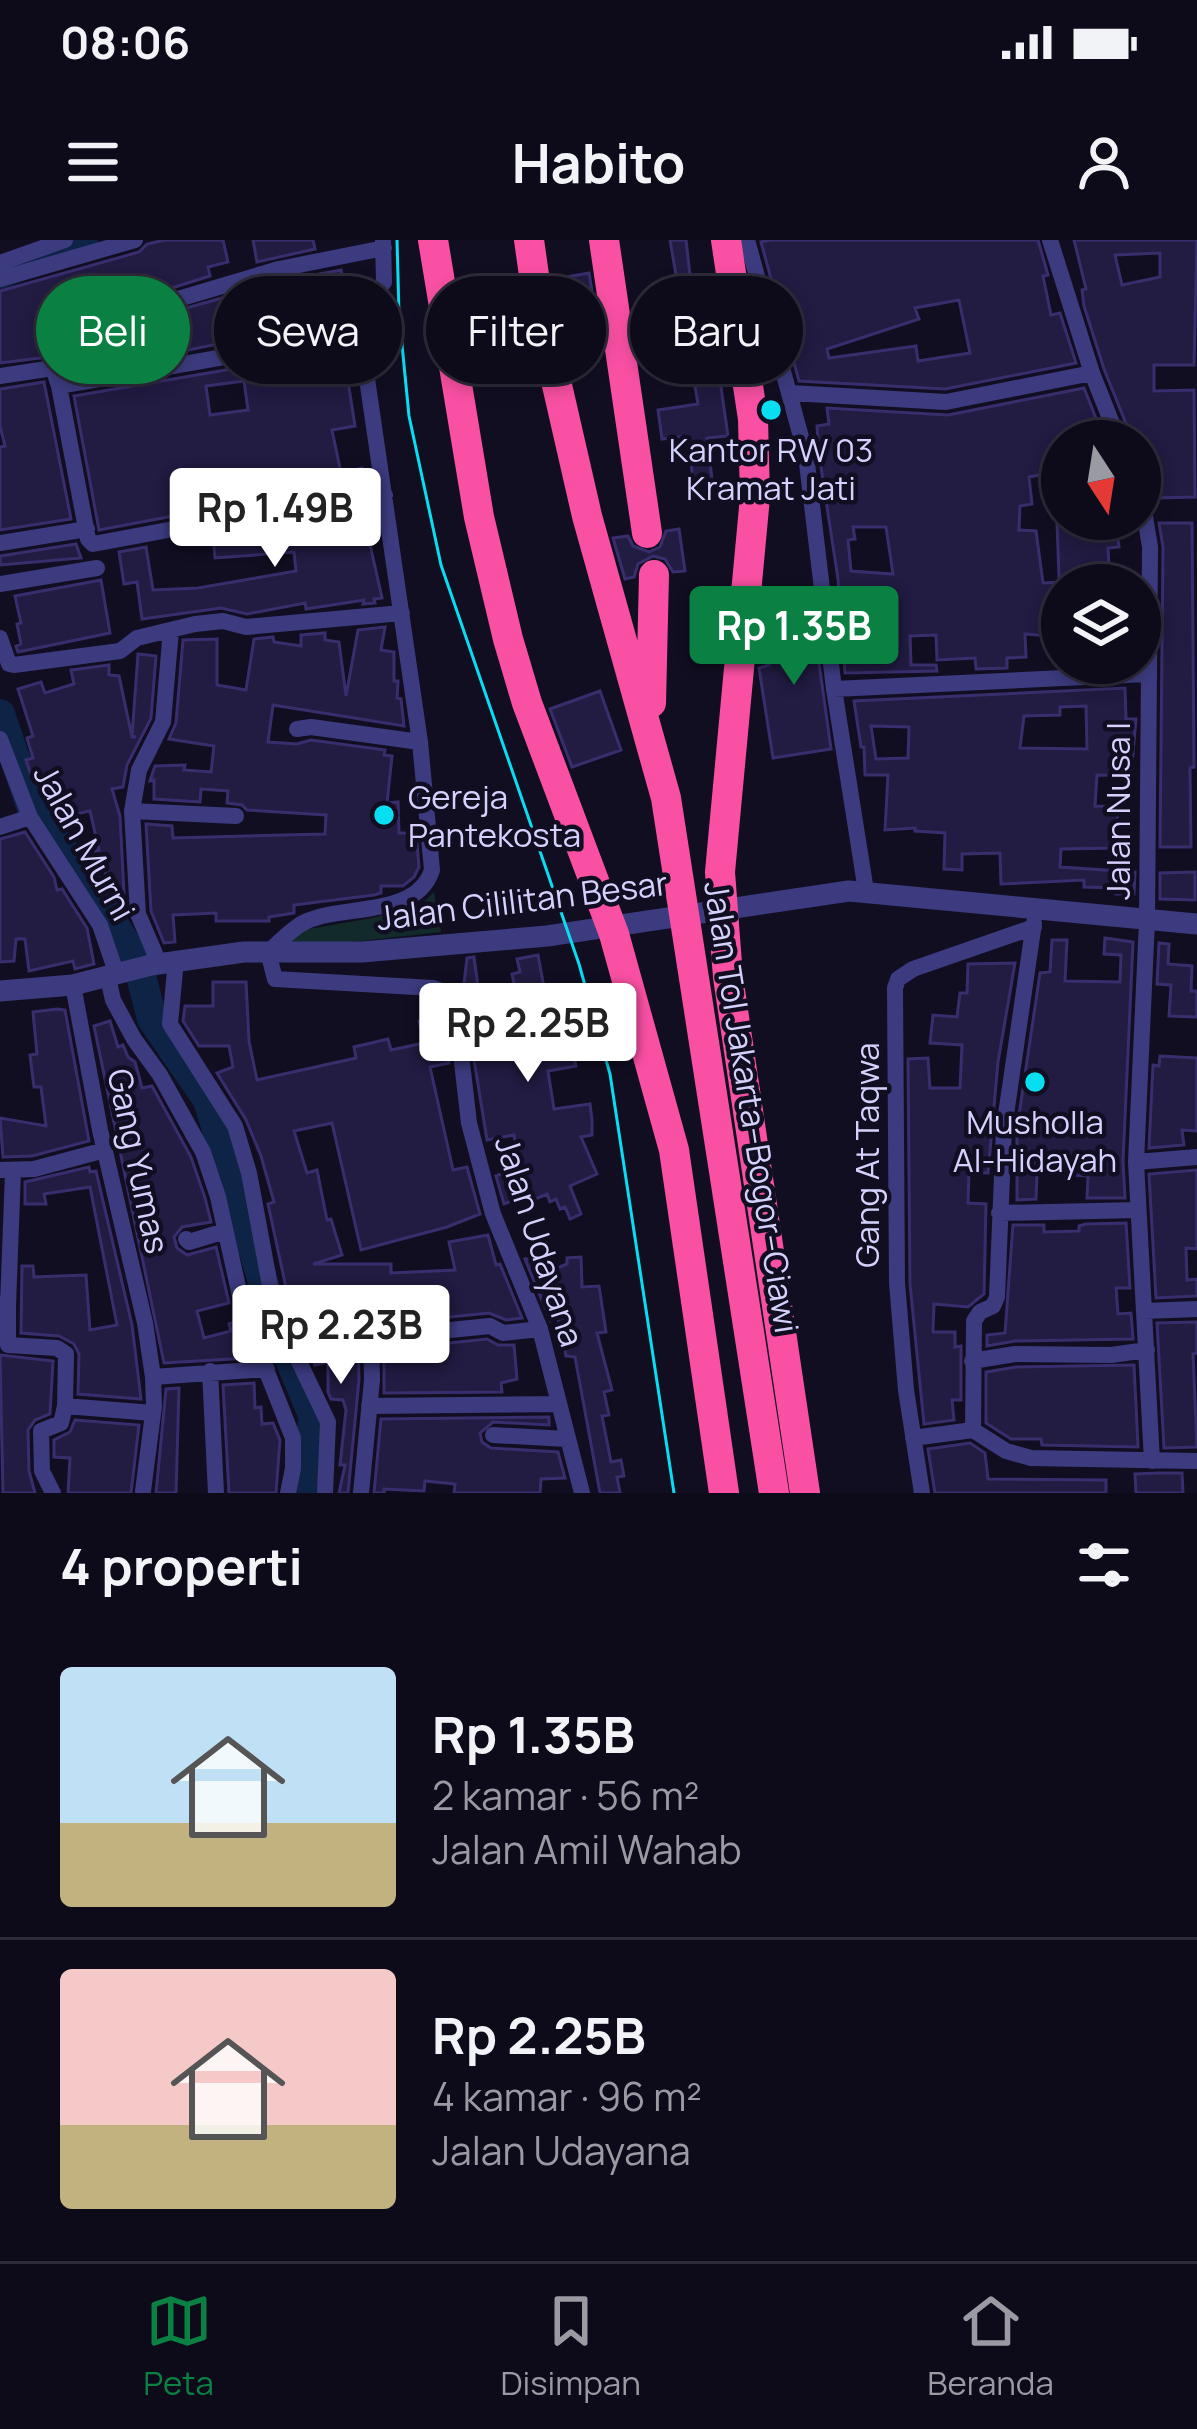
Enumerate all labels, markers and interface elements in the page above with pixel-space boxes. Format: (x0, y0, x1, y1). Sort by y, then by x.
text: 08:06 (60, 11, 190, 73)
text: Habito (512, 125, 685, 199)
icon: menu (60, 129, 126, 195)
icon: person (1071, 129, 1137, 195)
chip: Beli (36, 276, 190, 384)
chip: Sewa (214, 276, 402, 384)
chip: Filter (426, 276, 606, 384)
chip: Baru (630, 276, 803, 384)
marker: Kantor RW 03 Kramat Jati (758, 397, 784, 423)
north arrow (1041, 420, 1161, 540)
map controls (1041, 420, 1161, 684)
place label: Kantor RW 03 Kramat Jati (669, 427, 873, 510)
pin: Rp 1.49B (151, 468, 399, 570)
text: Rp 1.49B (197, 480, 353, 534)
button: layers (1041, 564, 1161, 684)
pin: Rp 1.35B (670, 586, 918, 688)
text: Rp 1.35B (716, 598, 872, 652)
street label: Jalan Nusa I (1095, 722, 1140, 900)
street label: Jalan Murni (24, 756, 146, 928)
place label: Gereja Pantekosta (408, 774, 581, 857)
marker: Gereja Pantekosta (371, 802, 397, 828)
street label: Jalan Cililitan Besar (374, 860, 670, 940)
street label: Jalan Tol Jakarta–Bogor–Ciawi (694, 878, 810, 1336)
pin: Rp 2.25B (404, 983, 652, 1085)
text: Rp 2.25B (446, 995, 610, 1049)
street label: Gang At Taqwa (844, 1042, 889, 1268)
street label: Gang Yumas (97, 1065, 181, 1257)
marker: Musholla Al-Hidayah (1022, 1069, 1048, 1095)
place label: Musholla Al-Hidayah (953, 1099, 1117, 1182)
street label: Jalan Udayana (485, 1130, 595, 1352)
pin: Rp 2.23B (217, 1285, 465, 1387)
text: Rp 2.23B (259, 1297, 423, 1351)
text: 4 properti (60, 1531, 303, 1600)
icon: filters (1071, 1532, 1137, 1598)
text: Rp 1.35B (432, 1699, 635, 1768)
icon: home (156, 1715, 300, 1859)
text: 2 kamar · 56 m² (432, 1768, 699, 1822)
text: Jalan Amil Wahab (432, 1822, 742, 1876)
text: Rp 2.25B (432, 2000, 646, 2069)
icon: home (156, 2017, 300, 2161)
text: 4 kamar · 96 m² (432, 2069, 702, 2123)
text: Jalan Udayana (432, 2123, 691, 2177)
tab: Peta (143, 2288, 214, 2405)
tab: Disimpan (500, 2288, 641, 2405)
tab: Beranda (927, 2288, 1054, 2405)

